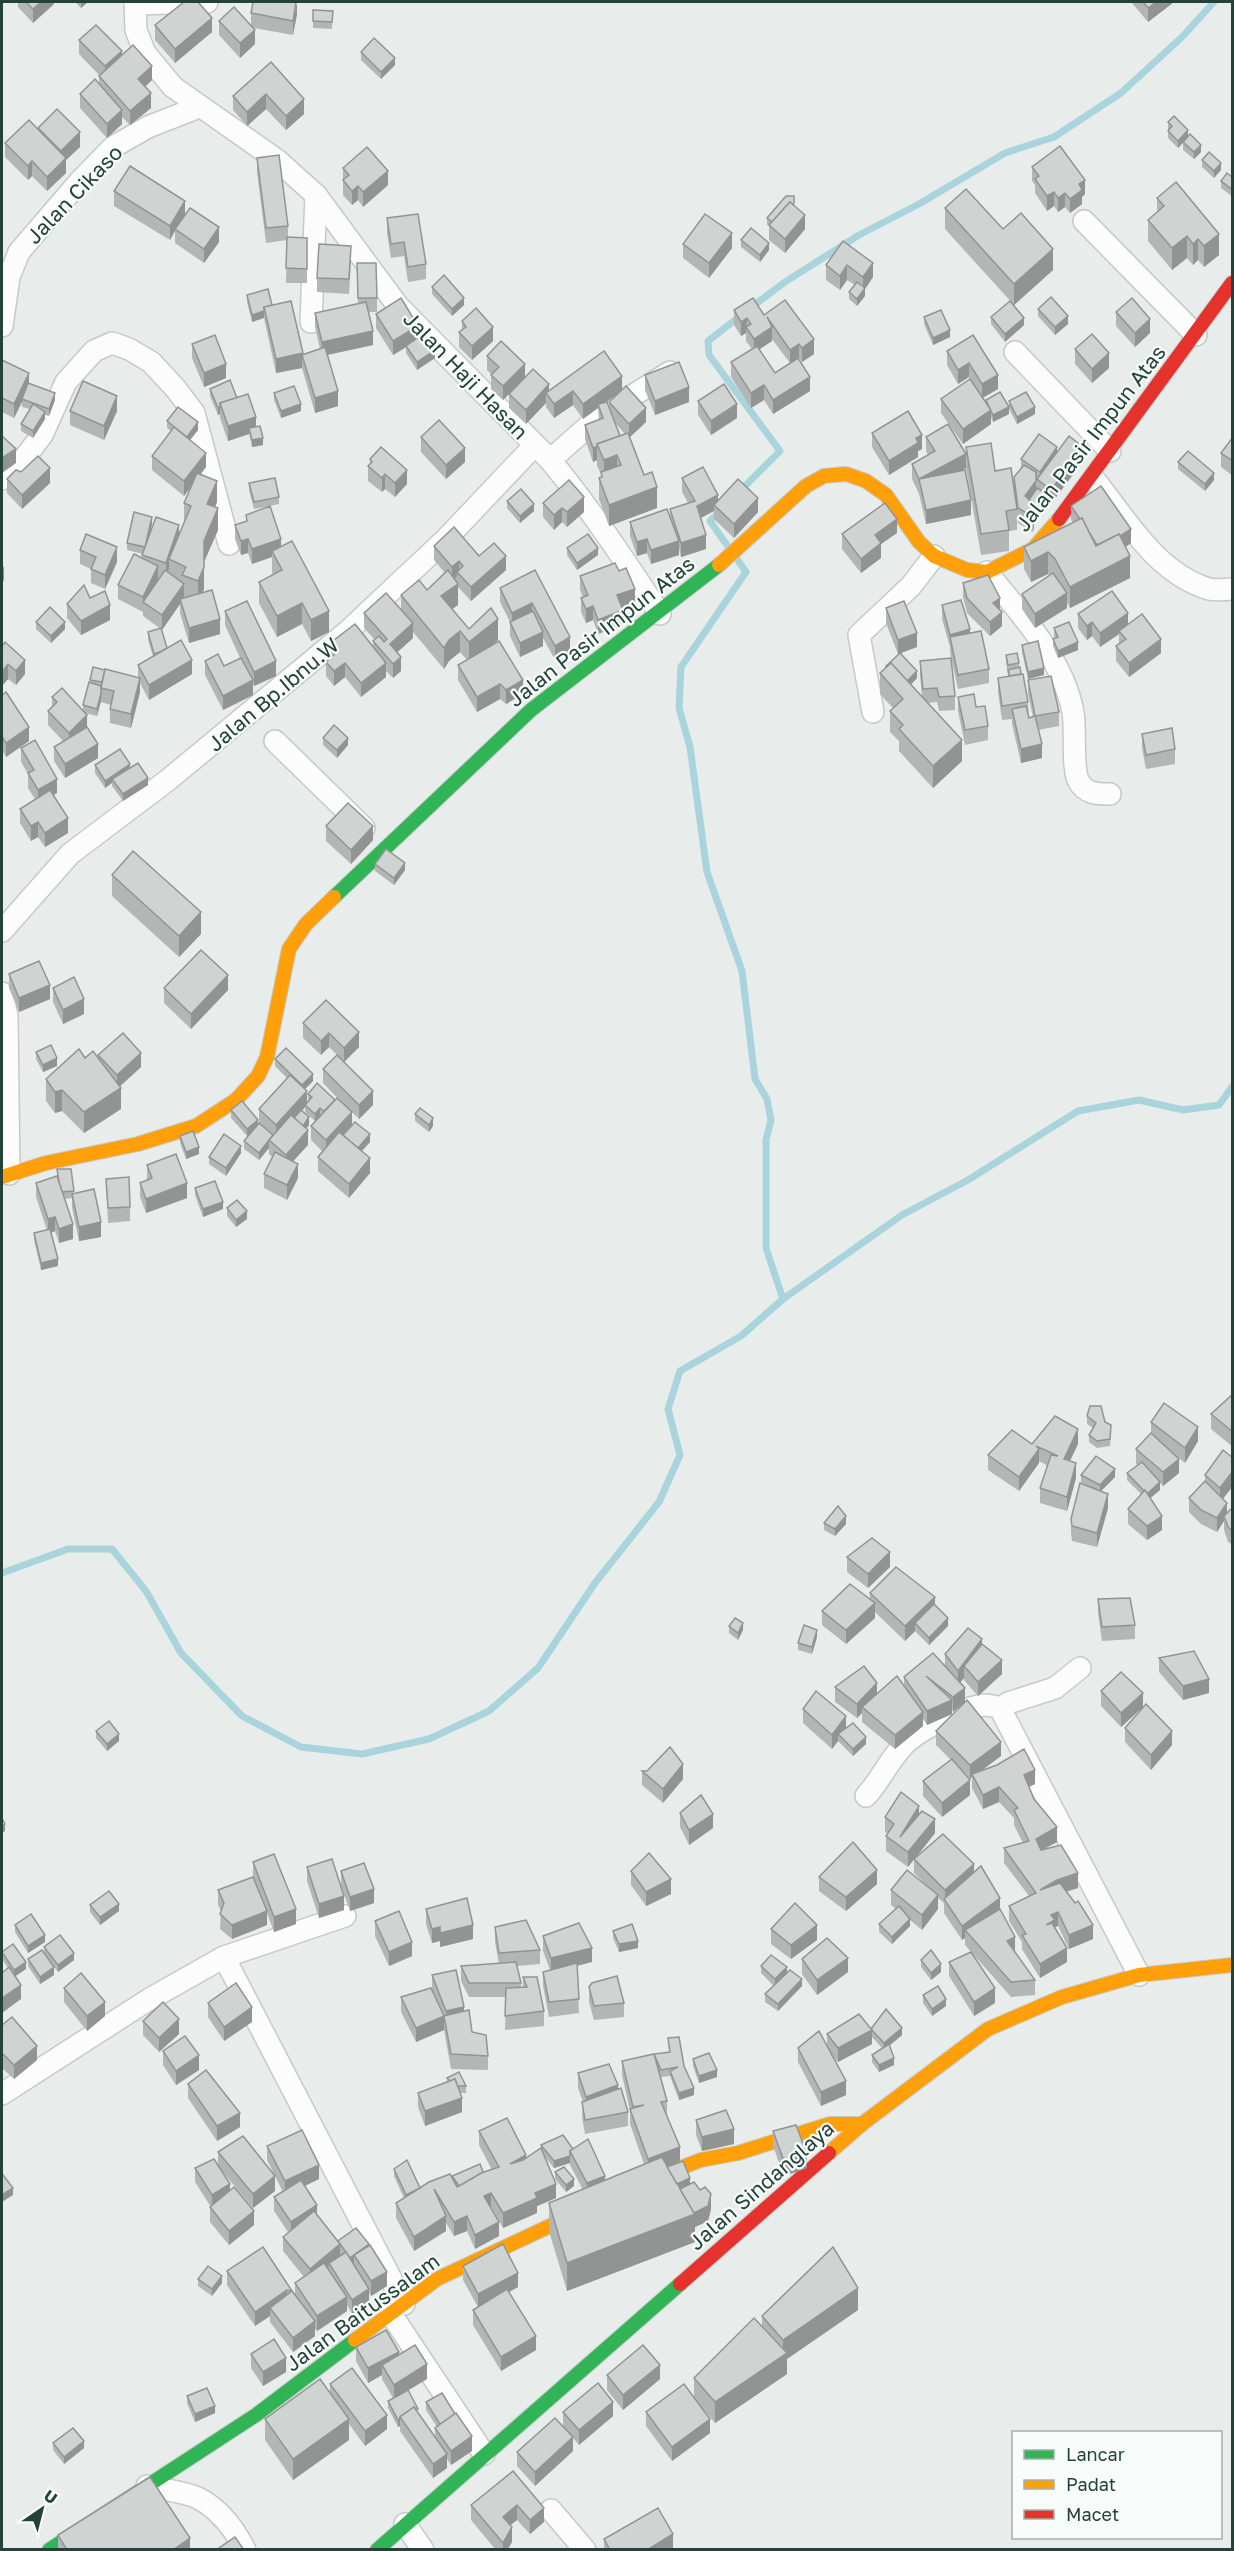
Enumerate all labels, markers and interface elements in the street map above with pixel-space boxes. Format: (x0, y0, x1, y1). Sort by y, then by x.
street label: Jalan Cikaso (20, 139, 128, 249)
street label: Jalan Haji Hasan (398, 305, 534, 445)
street label: Jalan Pasir Impun Atas (1009, 340, 1171, 536)
street label: Jalan Pasir Impun Atas (503, 550, 699, 712)
street label: Jalan Bp.Ibnu.W (202, 632, 344, 756)
street label: Jalan Sindanglaya (683, 2115, 839, 2255)
street label: Jalan Baitussalam (280, 2247, 444, 2377)
legend (1012, 2431, 1222, 2539)
text: Lancar (1066, 2443, 1125, 2465)
text: Padat (1066, 2473, 1116, 2495)
north arrow (12, 2479, 72, 2539)
text: U (40, 2485, 61, 2508)
text: Macet (1066, 2503, 1119, 2525)

